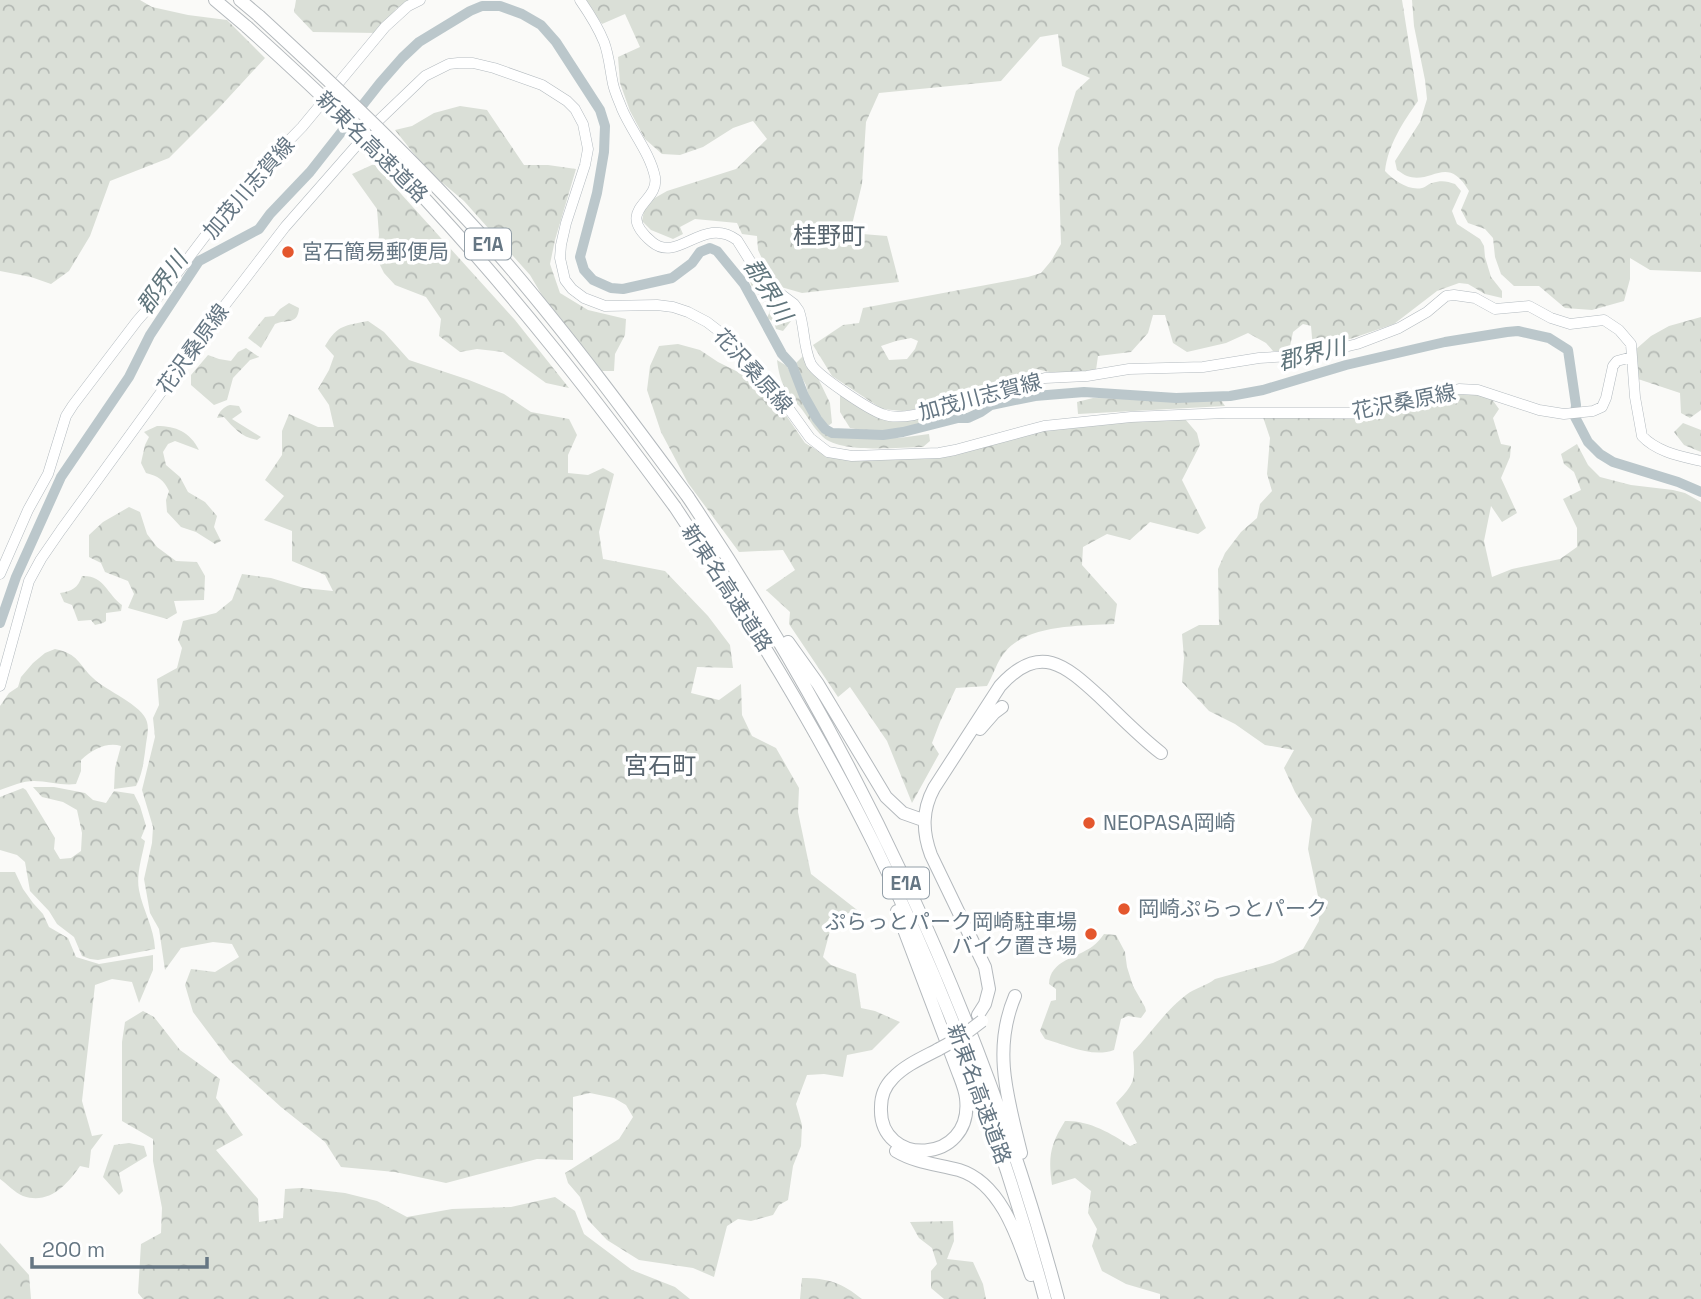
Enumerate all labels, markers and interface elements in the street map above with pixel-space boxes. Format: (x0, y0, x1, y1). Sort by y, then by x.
street label: 新東名高速道路 (311, 85, 434, 208)
street label: 加茂川志賀線 (197, 131, 300, 244)
district label: 桂野町 (793, 220, 865, 251)
road number: E1A (465, 228, 511, 260)
place label: 宮石簡易郵便局 (302, 238, 449, 265)
water label: 郡界川 (130, 244, 196, 320)
marker: 宮石簡易郵便局 (280, 244, 296, 260)
water label: 郡界川 (737, 253, 801, 330)
street label: 花沢桑原線 (151, 298, 234, 399)
street label: 花沢桑原線 (708, 323, 799, 419)
water label: 郡界川 (1275, 330, 1352, 377)
street label: 加茂川志賀線 (916, 367, 1044, 426)
street label: 花沢桑原線 (1350, 378, 1458, 425)
street label: 新東名高速道路 (676, 519, 779, 657)
district label: 宮石町 (624, 750, 696, 781)
place label: NEOPASA岡崎 (1103, 809, 1235, 836)
marker: NEOPASA岡崎 (1081, 815, 1097, 831)
road number: E1A (883, 868, 929, 898)
place label: 岡崎ぷらっとパーク (1138, 895, 1327, 922)
marker: 岡崎ぷらっとパーク (1116, 901, 1132, 917)
place label: ぷらっとパーク岡崎駐車場 バイク置き場 (825, 908, 1077, 959)
marker: ぷらっとパーク岡崎駐車場 バイク置き場 (1083, 926, 1099, 942)
street label: 新東名高速道路 (942, 1020, 1017, 1168)
scale bar (32, 1226, 206, 1270)
text: 200 m (42, 1236, 105, 1263)

